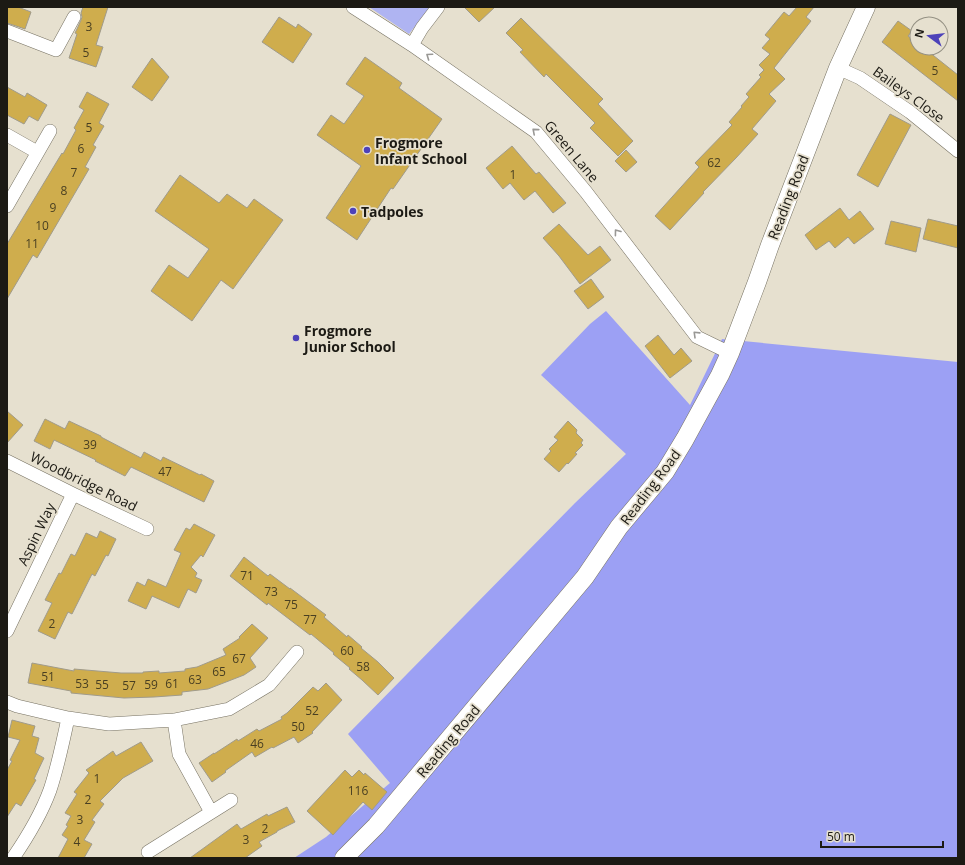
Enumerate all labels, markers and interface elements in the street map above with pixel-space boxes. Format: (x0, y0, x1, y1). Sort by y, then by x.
north arrow (909, 16, 949, 56)
house number: 3 (86, 18, 93, 35)
text: N (910, 27, 927, 40)
house number: 5 (83, 44, 90, 61)
one-way arrow (426, 54, 433, 61)
street label: Baileys Close (869, 62, 949, 127)
house number: 5 (932, 62, 939, 79)
street label: Green Lane (540, 116, 604, 186)
house number: 5 (86, 119, 93, 136)
one-way arrow (532, 129, 539, 136)
place label: Frogmore Infant School (375, 133, 467, 168)
house number: 6 (78, 140, 85, 157)
marker: Frogmore Infant School (362, 145, 372, 155)
street label: Reading Road (763, 152, 813, 242)
house number: 62 (707, 154, 721, 171)
house number: 7 (71, 164, 78, 181)
house number: 1 (510, 166, 516, 183)
house number: 8 (61, 182, 68, 199)
house number: 9 (50, 199, 57, 216)
place label: Tadpoles (361, 202, 423, 221)
marker: Tadpoles (348, 206, 358, 216)
house number: 10 (35, 217, 49, 234)
one-way arrow (614, 229, 621, 236)
house number: 11 (25, 235, 39, 252)
place label: Frogmore Junior School (302, 321, 396, 356)
one-way arrow (693, 332, 701, 339)
marker: Frogmore Junior School (291, 333, 301, 343)
house number: 39 (83, 436, 97, 453)
street label: Reading Road (615, 445, 685, 529)
street label: Woodbridge Road (27, 447, 141, 515)
house number: 47 (158, 463, 172, 480)
street label: Aspin Way (13, 499, 60, 569)
house number: 71 (240, 567, 254, 584)
house number: 73 (264, 583, 278, 600)
house number: 75 (284, 596, 298, 613)
house number: 77 (303, 611, 317, 628)
house number: 2 (49, 615, 56, 632)
house number: 60 (340, 642, 354, 659)
house number: 67 (232, 650, 246, 667)
house number: 58 (356, 658, 370, 675)
house number: 65 (212, 663, 226, 680)
house number: 51 (41, 668, 55, 685)
house number: 63 (188, 671, 202, 688)
house number: 53 (75, 675, 89, 692)
house number: 61 (165, 675, 179, 692)
house number: 55 (95, 676, 109, 693)
house number: 59 (144, 676, 158, 693)
house number: 57 (122, 677, 136, 694)
street label: Reading Road (412, 701, 484, 781)
house number: 52 (305, 702, 319, 719)
house number: 50 (291, 718, 305, 735)
house number: 46 (250, 735, 264, 752)
house number: 1 (94, 770, 100, 787)
house number: 116 (348, 782, 368, 799)
house number: 2 (85, 791, 92, 808)
house number: 3 (77, 811, 84, 828)
house number: 2 (262, 820, 269, 837)
scale bar (821, 823, 943, 849)
text: 50 m (827, 828, 855, 845)
house number: 3 (243, 831, 250, 848)
house number: 4 (74, 833, 81, 850)

